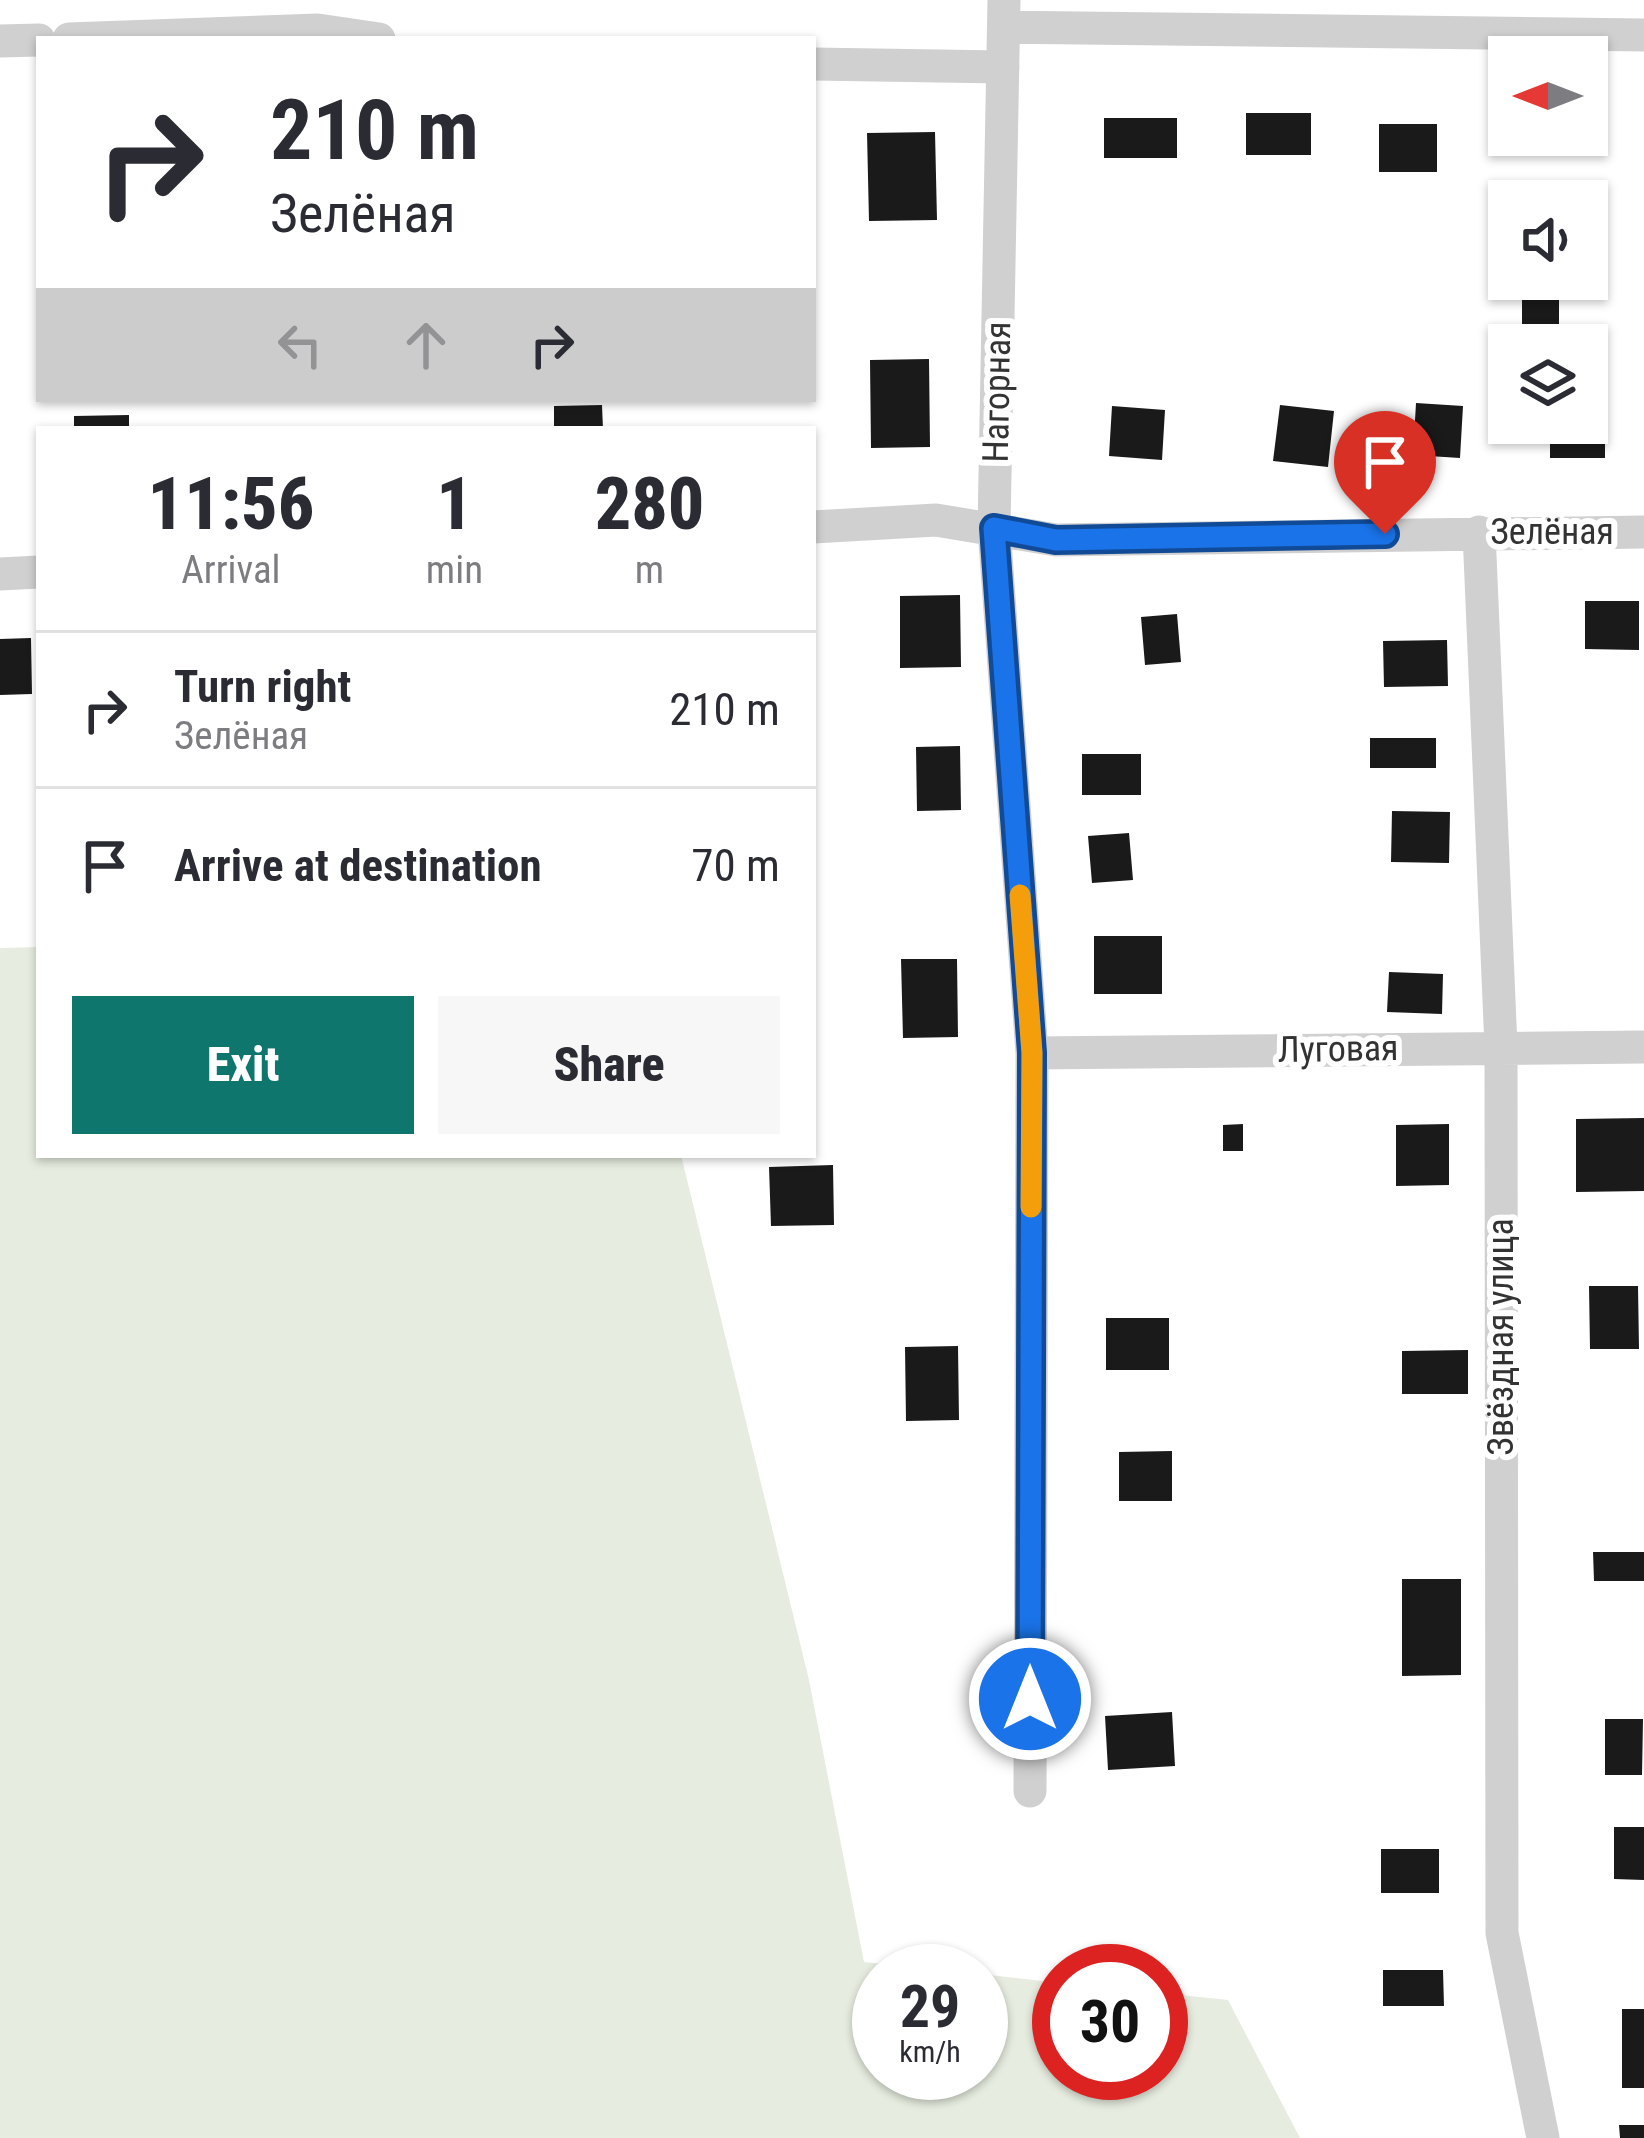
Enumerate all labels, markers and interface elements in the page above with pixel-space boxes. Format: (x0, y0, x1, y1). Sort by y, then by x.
north arrow (1488, 36, 1608, 156)
map controls (1488, 36, 1608, 444)
text: 210 m (270, 81, 479, 180)
icon: right (72, 84, 228, 240)
button: sound (1488, 180, 1608, 300)
text: Зелёная (270, 182, 456, 245)
icon: left (267, 312, 333, 378)
icon: ahead (393, 312, 459, 378)
icon: right (519, 312, 585, 378)
street label: Нагорная (975, 321, 1019, 463)
button: layers (1488, 324, 1608, 444)
pin (1334, 411, 1436, 534)
icon: arrive (1352, 429, 1418, 495)
text: 11:56 (148, 462, 314, 547)
text: 1 (436, 462, 473, 547)
text: 280 (595, 462, 704, 547)
street label: Зелёная (1490, 511, 1614, 553)
text: Arrival (181, 547, 281, 593)
text: min (426, 547, 483, 593)
text: m (635, 547, 664, 593)
text: Turn right (174, 660, 351, 713)
icon: right (72, 677, 138, 743)
text: 210 m (669, 683, 780, 736)
text: Зелёная (174, 713, 308, 759)
icon: arrive (72, 833, 138, 899)
text: Arrive at destination (174, 839, 542, 892)
text: 70 m (691, 839, 780, 892)
button: Exit (72, 996, 414, 1134)
button: Share (438, 996, 780, 1134)
street label: Луговая (1277, 1027, 1399, 1071)
street label: Звёздная улица (1480, 1218, 1522, 1456)
position arrow (967, 1636, 1093, 1762)
speed limit sign: 30 (1032, 1944, 1188, 2100)
text: 29 (900, 1971, 960, 2042)
text: km/h (899, 2034, 961, 2069)

